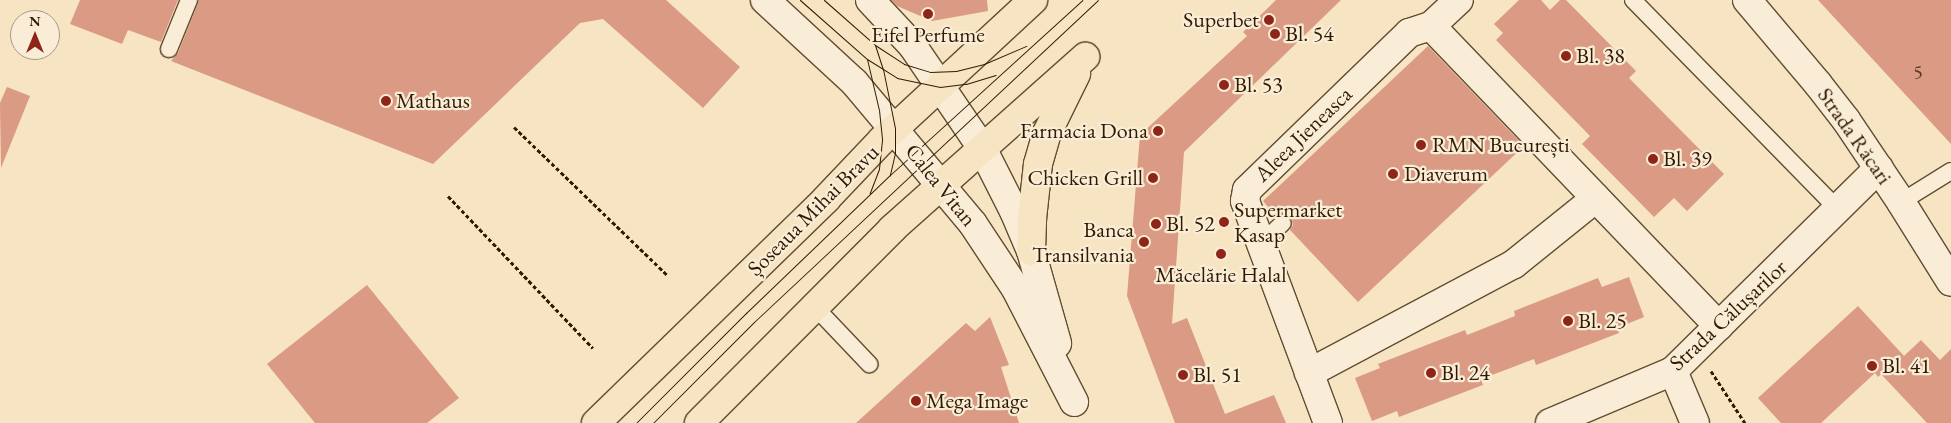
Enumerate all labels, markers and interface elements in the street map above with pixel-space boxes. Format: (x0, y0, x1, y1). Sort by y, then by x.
place label: Superbet (1183, 7, 1259, 33)
marker: Eifel Perfume (922, 8, 934, 20)
north arrow (10, 10, 60, 60)
text: N (29, 12, 41, 30)
marker: Superbet (1263, 14, 1275, 26)
place label: Bl. 54 (1285, 21, 1334, 47)
place label: Eifel Perfume (871, 22, 985, 48)
marker: Bl. 54 (1269, 28, 1281, 40)
place label: Bl. 38 (1576, 43, 1625, 69)
marker: Bl. 38 (1560, 50, 1572, 62)
house number: 5 (1913, 60, 1923, 84)
place label: Bl. 53 (1234, 72, 1283, 98)
marker: Bl. 53 (1218, 79, 1230, 91)
street label: Aleea Jieneasca (1249, 81, 1357, 187)
street label: Strada Răcari (1812, 82, 1898, 190)
place label: Mathaus (396, 88, 470, 114)
marker: Mathaus (380, 95, 392, 107)
place label: Farmacia Dona (1020, 118, 1148, 144)
marker: Farmacia Dona (1152, 125, 1164, 137)
place label: RMN București (1432, 132, 1570, 158)
street label: Calea Vitan (900, 138, 982, 232)
marker: RMN București (1414, 138, 1428, 152)
street label: Șoseaua Mihai Bravu (742, 139, 884, 281)
place label: Bl. 39 (1663, 146, 1712, 172)
marker: Bl. 39 (1647, 153, 1659, 165)
place label: Diaverum (1404, 161, 1488, 187)
place label: Chicken Grill (1027, 165, 1143, 191)
marker: Diaverum (1386, 167, 1400, 181)
marker: Chicken Grill (1147, 172, 1159, 184)
place label: Supermarket Kasap (1234, 196, 1342, 248)
place label: Bl. 52 (1166, 211, 1215, 237)
place label: Banca Transilvania (1032, 216, 1134, 268)
marker: Supermarket Kasap (1218, 216, 1230, 228)
marker: Bl. 52 (1150, 218, 1162, 230)
marker: Banca Transilvania (1138, 236, 1150, 248)
marker: Măcelărie Halal (1215, 248, 1227, 260)
street label: Strada Călușarilor (1664, 254, 1792, 376)
place label: Măcelărie Halal (1156, 262, 1286, 288)
place label: Bl. 25 (1578, 308, 1627, 334)
marker: Bl. 25 (1562, 315, 1574, 327)
place label: Bl. 41 (1882, 353, 1931, 379)
place label: Bl. 24 (1441, 360, 1490, 386)
marker: Bl. 41 (1866, 360, 1878, 372)
place label: Bl. 51 (1193, 362, 1242, 388)
marker: Bl. 24 (1425, 367, 1437, 379)
marker: Bl. 51 (1177, 369, 1189, 381)
place label: Mega Image (926, 388, 1028, 414)
marker: Mega Image (910, 395, 922, 407)

